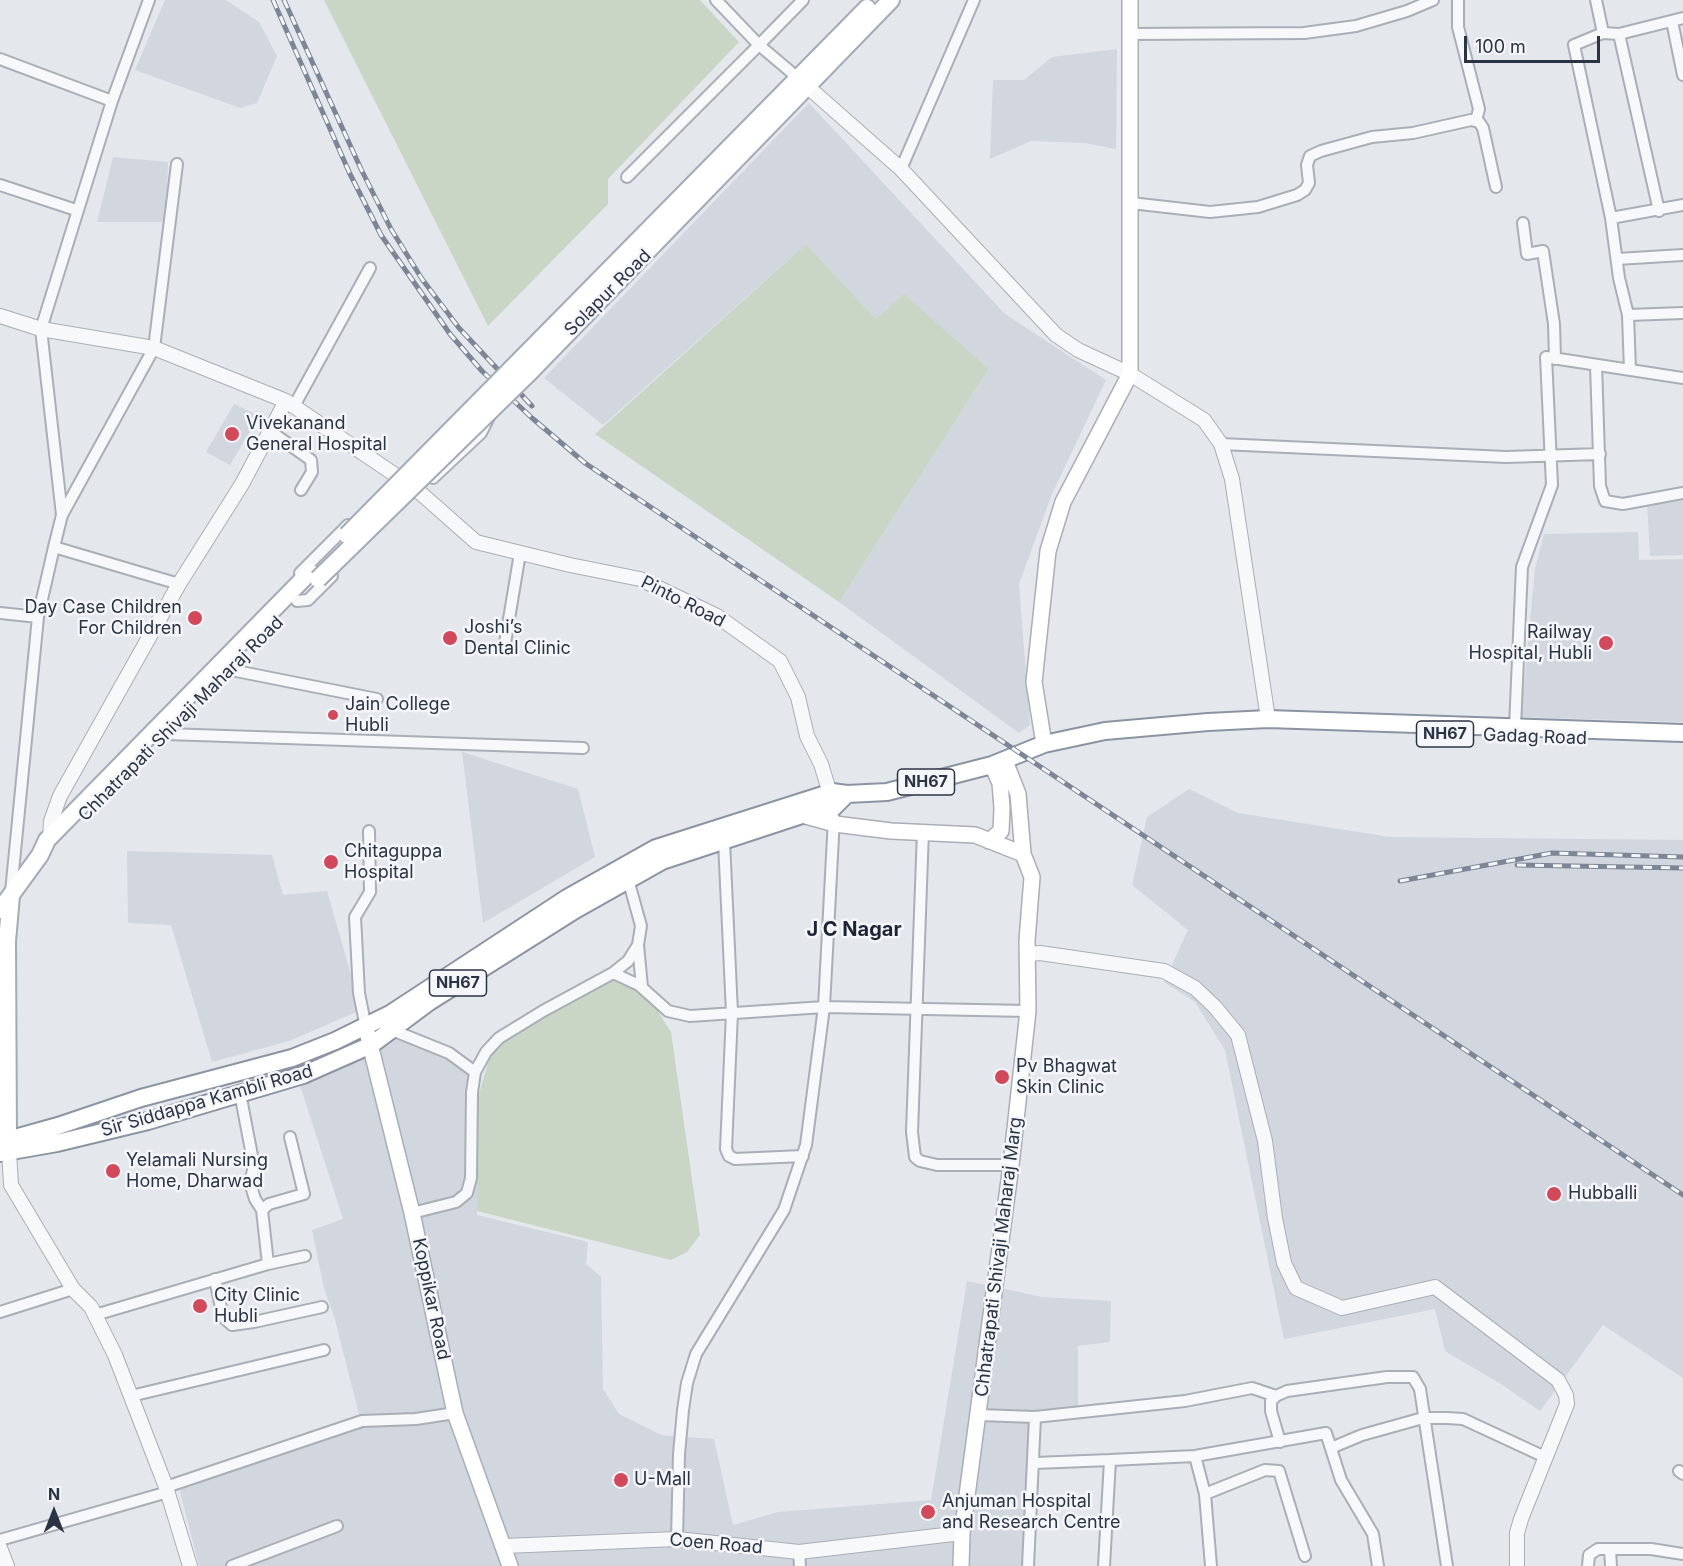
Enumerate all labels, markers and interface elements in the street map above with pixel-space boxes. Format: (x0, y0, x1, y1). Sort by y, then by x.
scale bar (1467, 24, 1604, 62)
text: 100 m (1475, 36, 1526, 57)
street label: Solapur Road (560, 245, 656, 341)
place label: Vivekanand General Hospital (246, 413, 387, 456)
marker: Vivekanand General Hospital (223, 425, 241, 443)
street label: Pinto Road (637, 572, 729, 632)
place label: Day Case Children For Children (25, 597, 182, 640)
marker: Day Case Children For Children (186, 609, 204, 627)
street label: Chhatrapati Shivaji Maharaj Road (74, 612, 288, 826)
place label: Joshi’s Dental Clinic (464, 617, 571, 660)
place label: Railway Hospital, Hubli (1468, 622, 1592, 664)
marker: Joshi’s Dental Clinic (441, 629, 459, 647)
marker: Railway Hospital, Hubli (1597, 634, 1615, 652)
place label: Jain College Hubli (345, 694, 450, 736)
marker: Jain College Hubli (326, 708, 340, 722)
road number: NH67 (1416, 721, 1474, 747)
street label: Gadag Road (1483, 724, 1587, 750)
road number: NH67 (898, 769, 954, 795)
place label: Chitaguppa Hospital (344, 841, 442, 884)
marker: Chitaguppa Hospital (322, 853, 340, 871)
district label: J C Nagar (806, 918, 902, 942)
road number: NH67 (430, 970, 486, 996)
place label: Pv Bhagwat Skin Clinic (1016, 1056, 1117, 1098)
street label: Sir Siddappa Kambli Road (99, 1060, 315, 1142)
marker: Pv Bhagwat Skin Clinic (993, 1068, 1011, 1086)
street label: Chhatrapati Shivaji Maharaj Marg (971, 1116, 1027, 1398)
place label: Yelamali Nursing Home, Dharwad (126, 1150, 268, 1192)
marker: Yelamali Nursing Home, Dharwad (104, 1162, 122, 1180)
place label: Hubballi (1568, 1183, 1637, 1205)
marker: Hubballi (1545, 1185, 1563, 1203)
street label: Koppikar Road (408, 1236, 454, 1362)
place label: City Clinic Hubli (214, 1285, 300, 1328)
marker: City Clinic Hubli (191, 1297, 209, 1315)
place label: U-Mall (634, 1469, 691, 1491)
marker: U-Mall (612, 1471, 630, 1489)
north arrow (24, 1482, 84, 1542)
text: N (48, 1484, 60, 1504)
place label: Anjuman Hospital and Research Centre (942, 1491, 1121, 1534)
marker: Anjuman Hospital and Research Centre (919, 1503, 937, 1521)
street label: Coen Road (668, 1529, 764, 1559)

